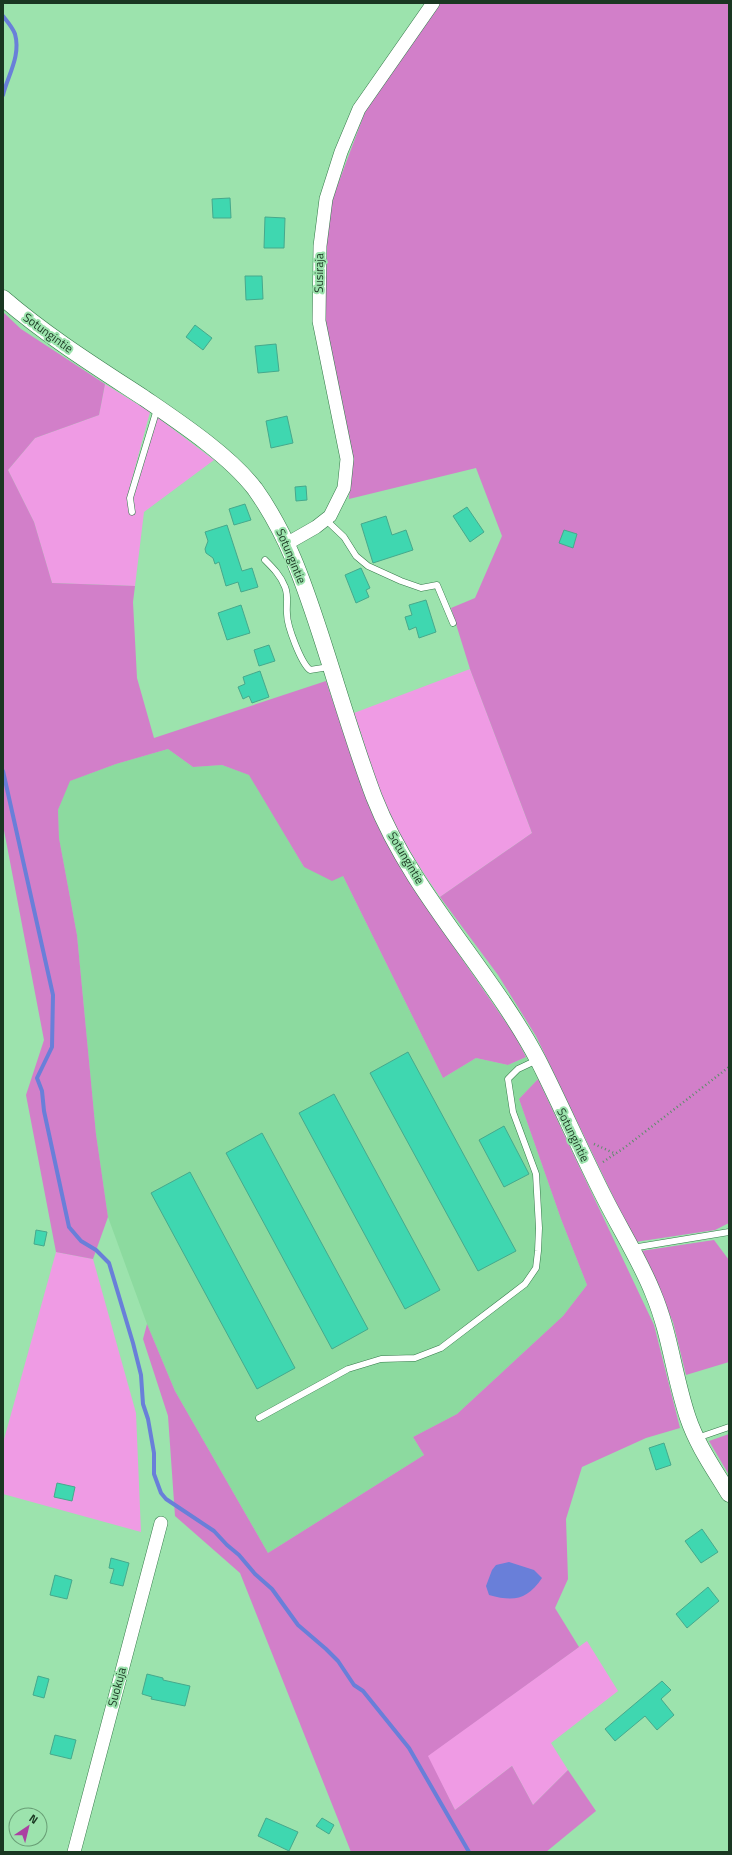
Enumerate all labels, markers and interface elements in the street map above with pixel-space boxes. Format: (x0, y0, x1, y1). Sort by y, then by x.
street label: Susiraja (309, 253, 328, 293)
street label: Sotungintie (19, 308, 77, 357)
street label: Sotungintie (271, 525, 312, 586)
street label: Sotungintie (383, 828, 429, 887)
street label: Sotungintie (552, 1105, 595, 1165)
street label: Suokuja (102, 1665, 131, 1709)
north arrow (8, 1807, 48, 1847)
text: N (26, 1810, 41, 1828)

